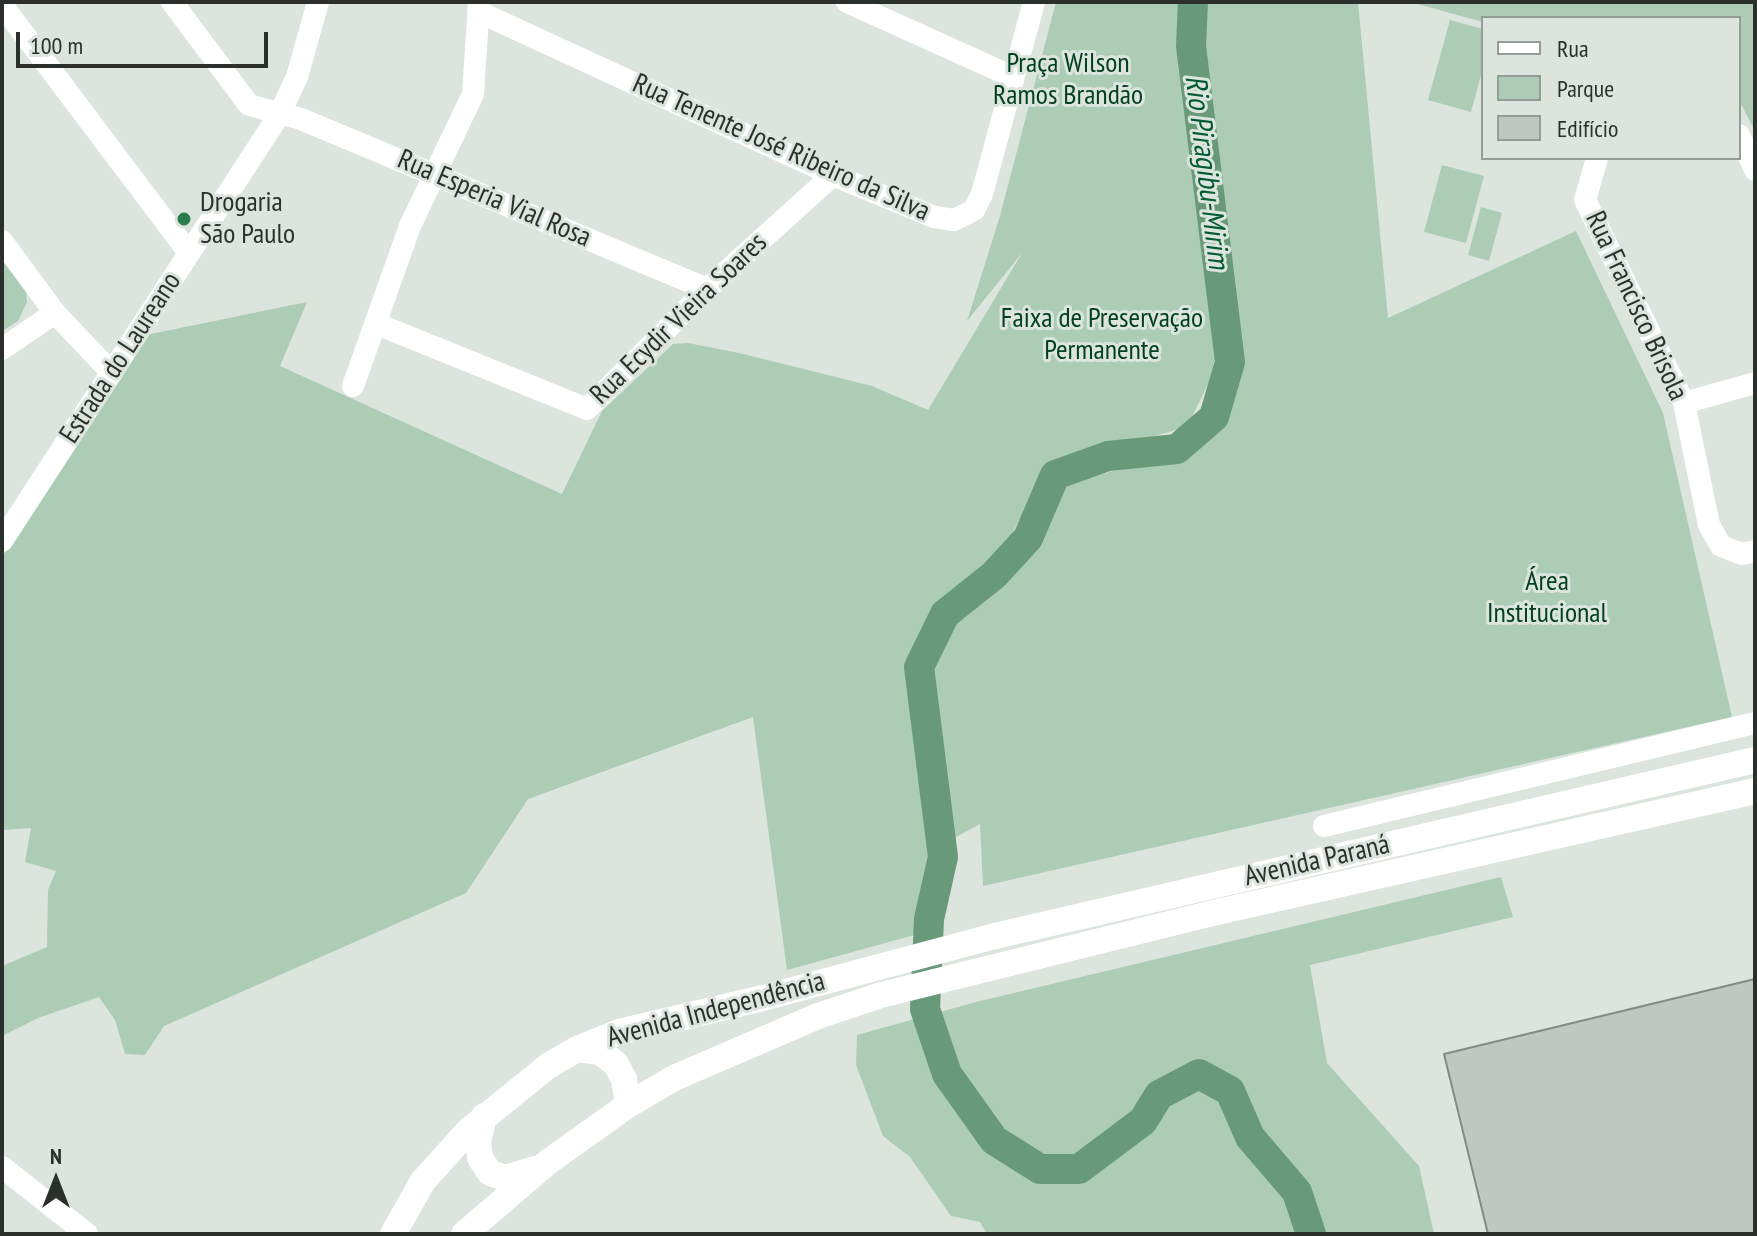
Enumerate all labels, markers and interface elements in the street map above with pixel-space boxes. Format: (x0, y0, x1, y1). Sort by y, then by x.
scale bar (20, 16, 272, 66)
legend (1481, 16, 1741, 160)
text: 100 m (30, 30, 83, 61)
text: Rua (1557, 33, 1589, 64)
park label: Praça Wilson Ramos Brandão (993, 47, 1143, 113)
street label: Rua Tenente José Ribeiro da Silva (627, 67, 935, 229)
water label: Rio Piragibu-Mirim (1176, 73, 1236, 271)
text: Parque (1557, 73, 1614, 104)
text: Edifício (1557, 113, 1618, 144)
street label: Rua Esperia Vial Rosa (392, 143, 596, 255)
place label: Drogaria São Paulo (200, 186, 295, 252)
street label: Rua Francisco Brisola (1578, 206, 1694, 406)
marker: Drogaria São Paulo (175, 210, 193, 228)
street label: Rua Ecydir Vieira Soares (584, 226, 774, 412)
street label: Estrada do Laureano (53, 266, 189, 450)
park label: Faixa de Preservação Permanente (1001, 302, 1203, 368)
park label: Área Institucional (1487, 565, 1607, 631)
street label: Avenida Paraná (1241, 828, 1393, 894)
street label: Avenida Independência (603, 965, 829, 1055)
north arrow (16, 1140, 96, 1220)
text: N (50, 1142, 62, 1170)

